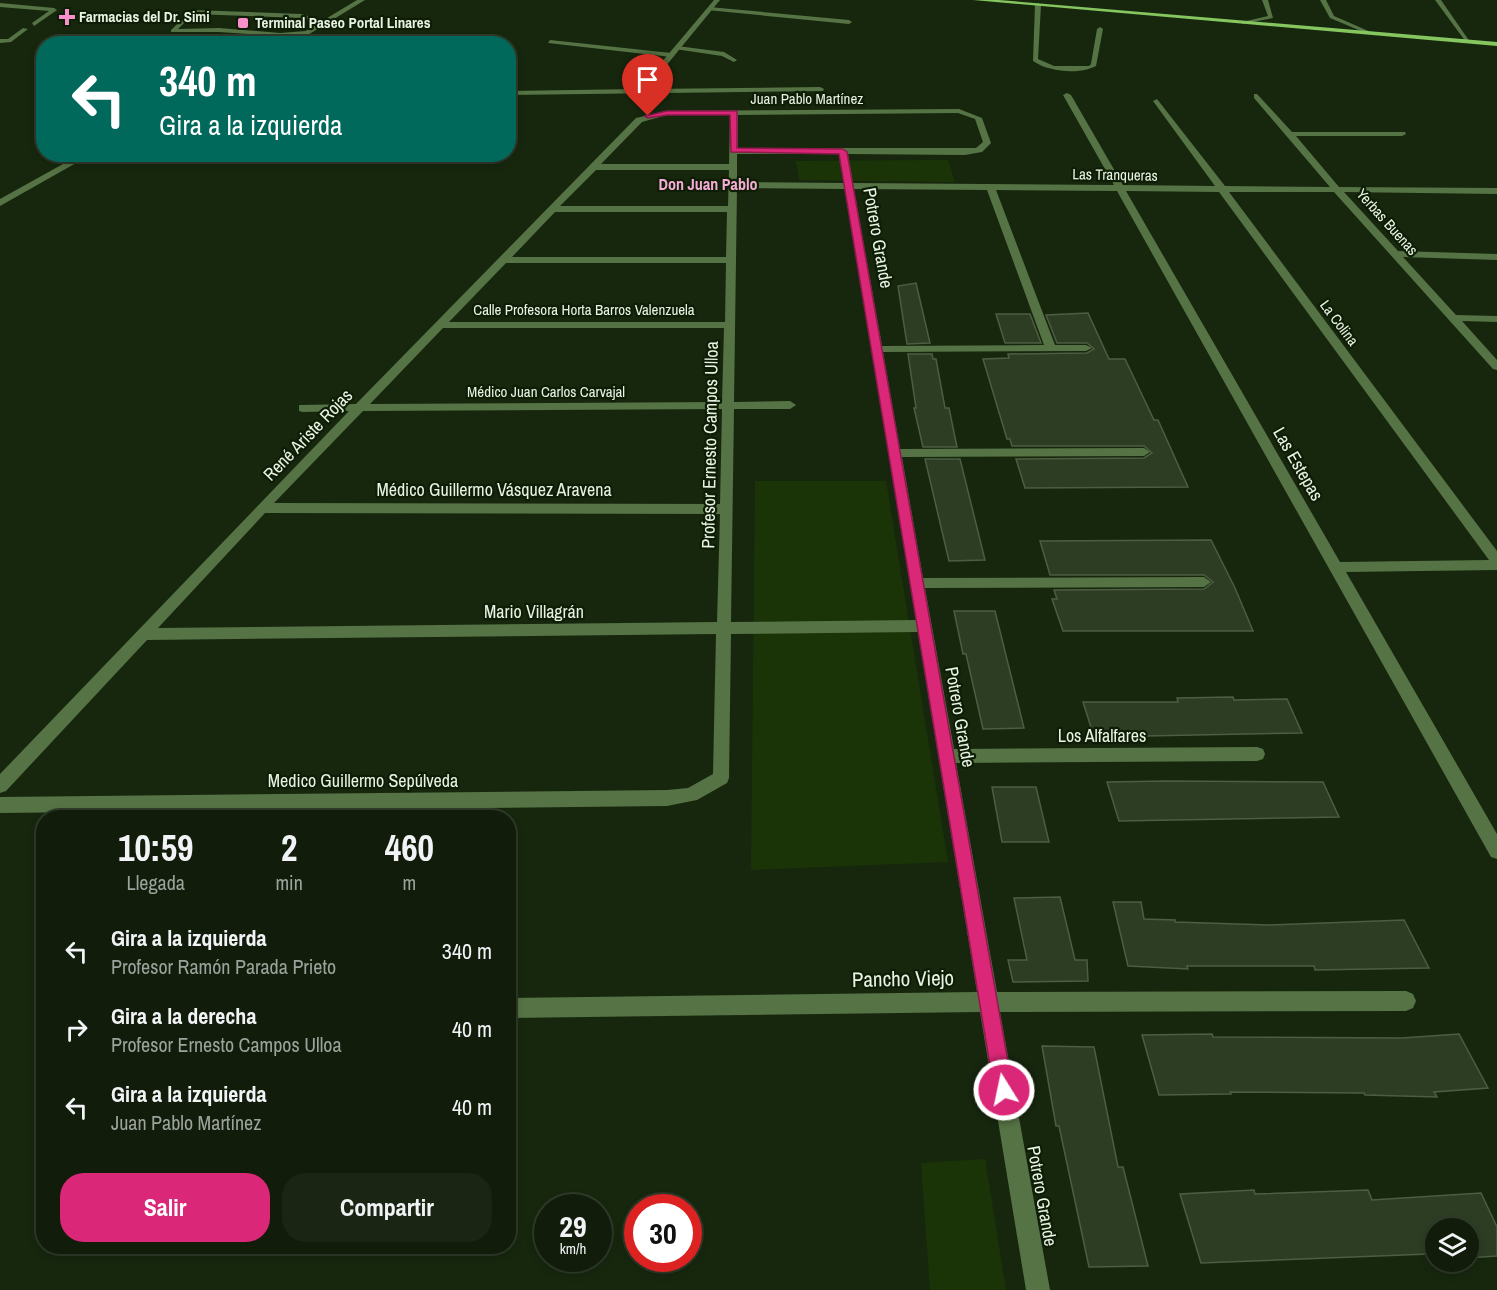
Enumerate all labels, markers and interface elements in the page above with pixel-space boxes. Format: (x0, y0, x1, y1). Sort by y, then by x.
place label: Farmacias del Dr. Simi (79, 6, 210, 27)
marker: Farmacias del Dr. Simi (60, 10, 74, 24)
place label: Terminal Paseo Portal Linares (255, 12, 431, 33)
marker: Terminal Paseo Portal Linares (236, 16, 250, 30)
text: 340 m (159, 53, 257, 109)
pin (622, 54, 673, 116)
icon: left (60, 60, 138, 138)
icon: arrive (631, 63, 664, 96)
street label: Juan Pablo Martínez (751, 88, 863, 109)
text: Gira a la izquierda (159, 107, 342, 143)
street label: Las Tranqueras (1072, 163, 1158, 186)
district label: Don Juan Pablo (658, 173, 758, 195)
street label: Yerbas Buenas (1352, 184, 1423, 260)
street label: Potrero Grande (857, 186, 900, 290)
street label: La Colina (1315, 295, 1364, 350)
street label: Calle Profesora Horta Barros Valenzuela (473, 299, 695, 320)
street label: Profesor Ernesto Campos Ulloa (695, 341, 724, 549)
street label: Médico Juan Carlos Carvajal (467, 381, 625, 402)
street label: René Ariste Rojas (257, 383, 358, 486)
street label: Las Estepas (1267, 422, 1330, 505)
street label: Médico Guillermo Vásquez Aravena (376, 477, 612, 502)
street label: Mario Villagrán (484, 599, 584, 624)
street label: Potrero Grande (939, 665, 982, 769)
street label: Los Alfalfares (1058, 723, 1146, 748)
street label: Medico Guillermo Sepúlveda (268, 768, 458, 793)
text: 10:59 (118, 824, 193, 872)
text: 2 (281, 824, 297, 872)
text: 460 (385, 824, 434, 872)
text: Llegada (127, 869, 185, 896)
text: min (275, 869, 303, 896)
text: m (403, 869, 416, 896)
text: Gira a la izquierda (111, 923, 266, 953)
icon: left (60, 935, 93, 968)
text: 340 m (442, 936, 492, 966)
text: Profesor Ramón Parada Prieto (111, 953, 336, 980)
street label: Pancho Viejo (852, 963, 954, 994)
text: Gira a la derecha (111, 1001, 256, 1031)
icon: right (60, 1013, 93, 1046)
text: 40 m (452, 1014, 492, 1044)
text: Profesor Ernesto Campos Ulloa (111, 1031, 342, 1058)
position arrow (972, 1058, 1036, 1122)
text: Gira a la izquierda (111, 1079, 266, 1109)
icon: left (60, 1091, 93, 1124)
text: 40 m (452, 1092, 492, 1122)
text: Juan Pablo Martínez (111, 1109, 261, 1136)
street label: Potrero Grande (1021, 1144, 1064, 1248)
button: Salir (60, 1173, 270, 1242)
button: Compartir (282, 1173, 492, 1242)
speed limit sign: 30 (624, 1194, 702, 1272)
text: 29 (559, 1206, 587, 1246)
map controls (1425, 1218, 1479, 1272)
button: layers (1425, 1218, 1479, 1272)
text: km/h (560, 1238, 586, 1259)

